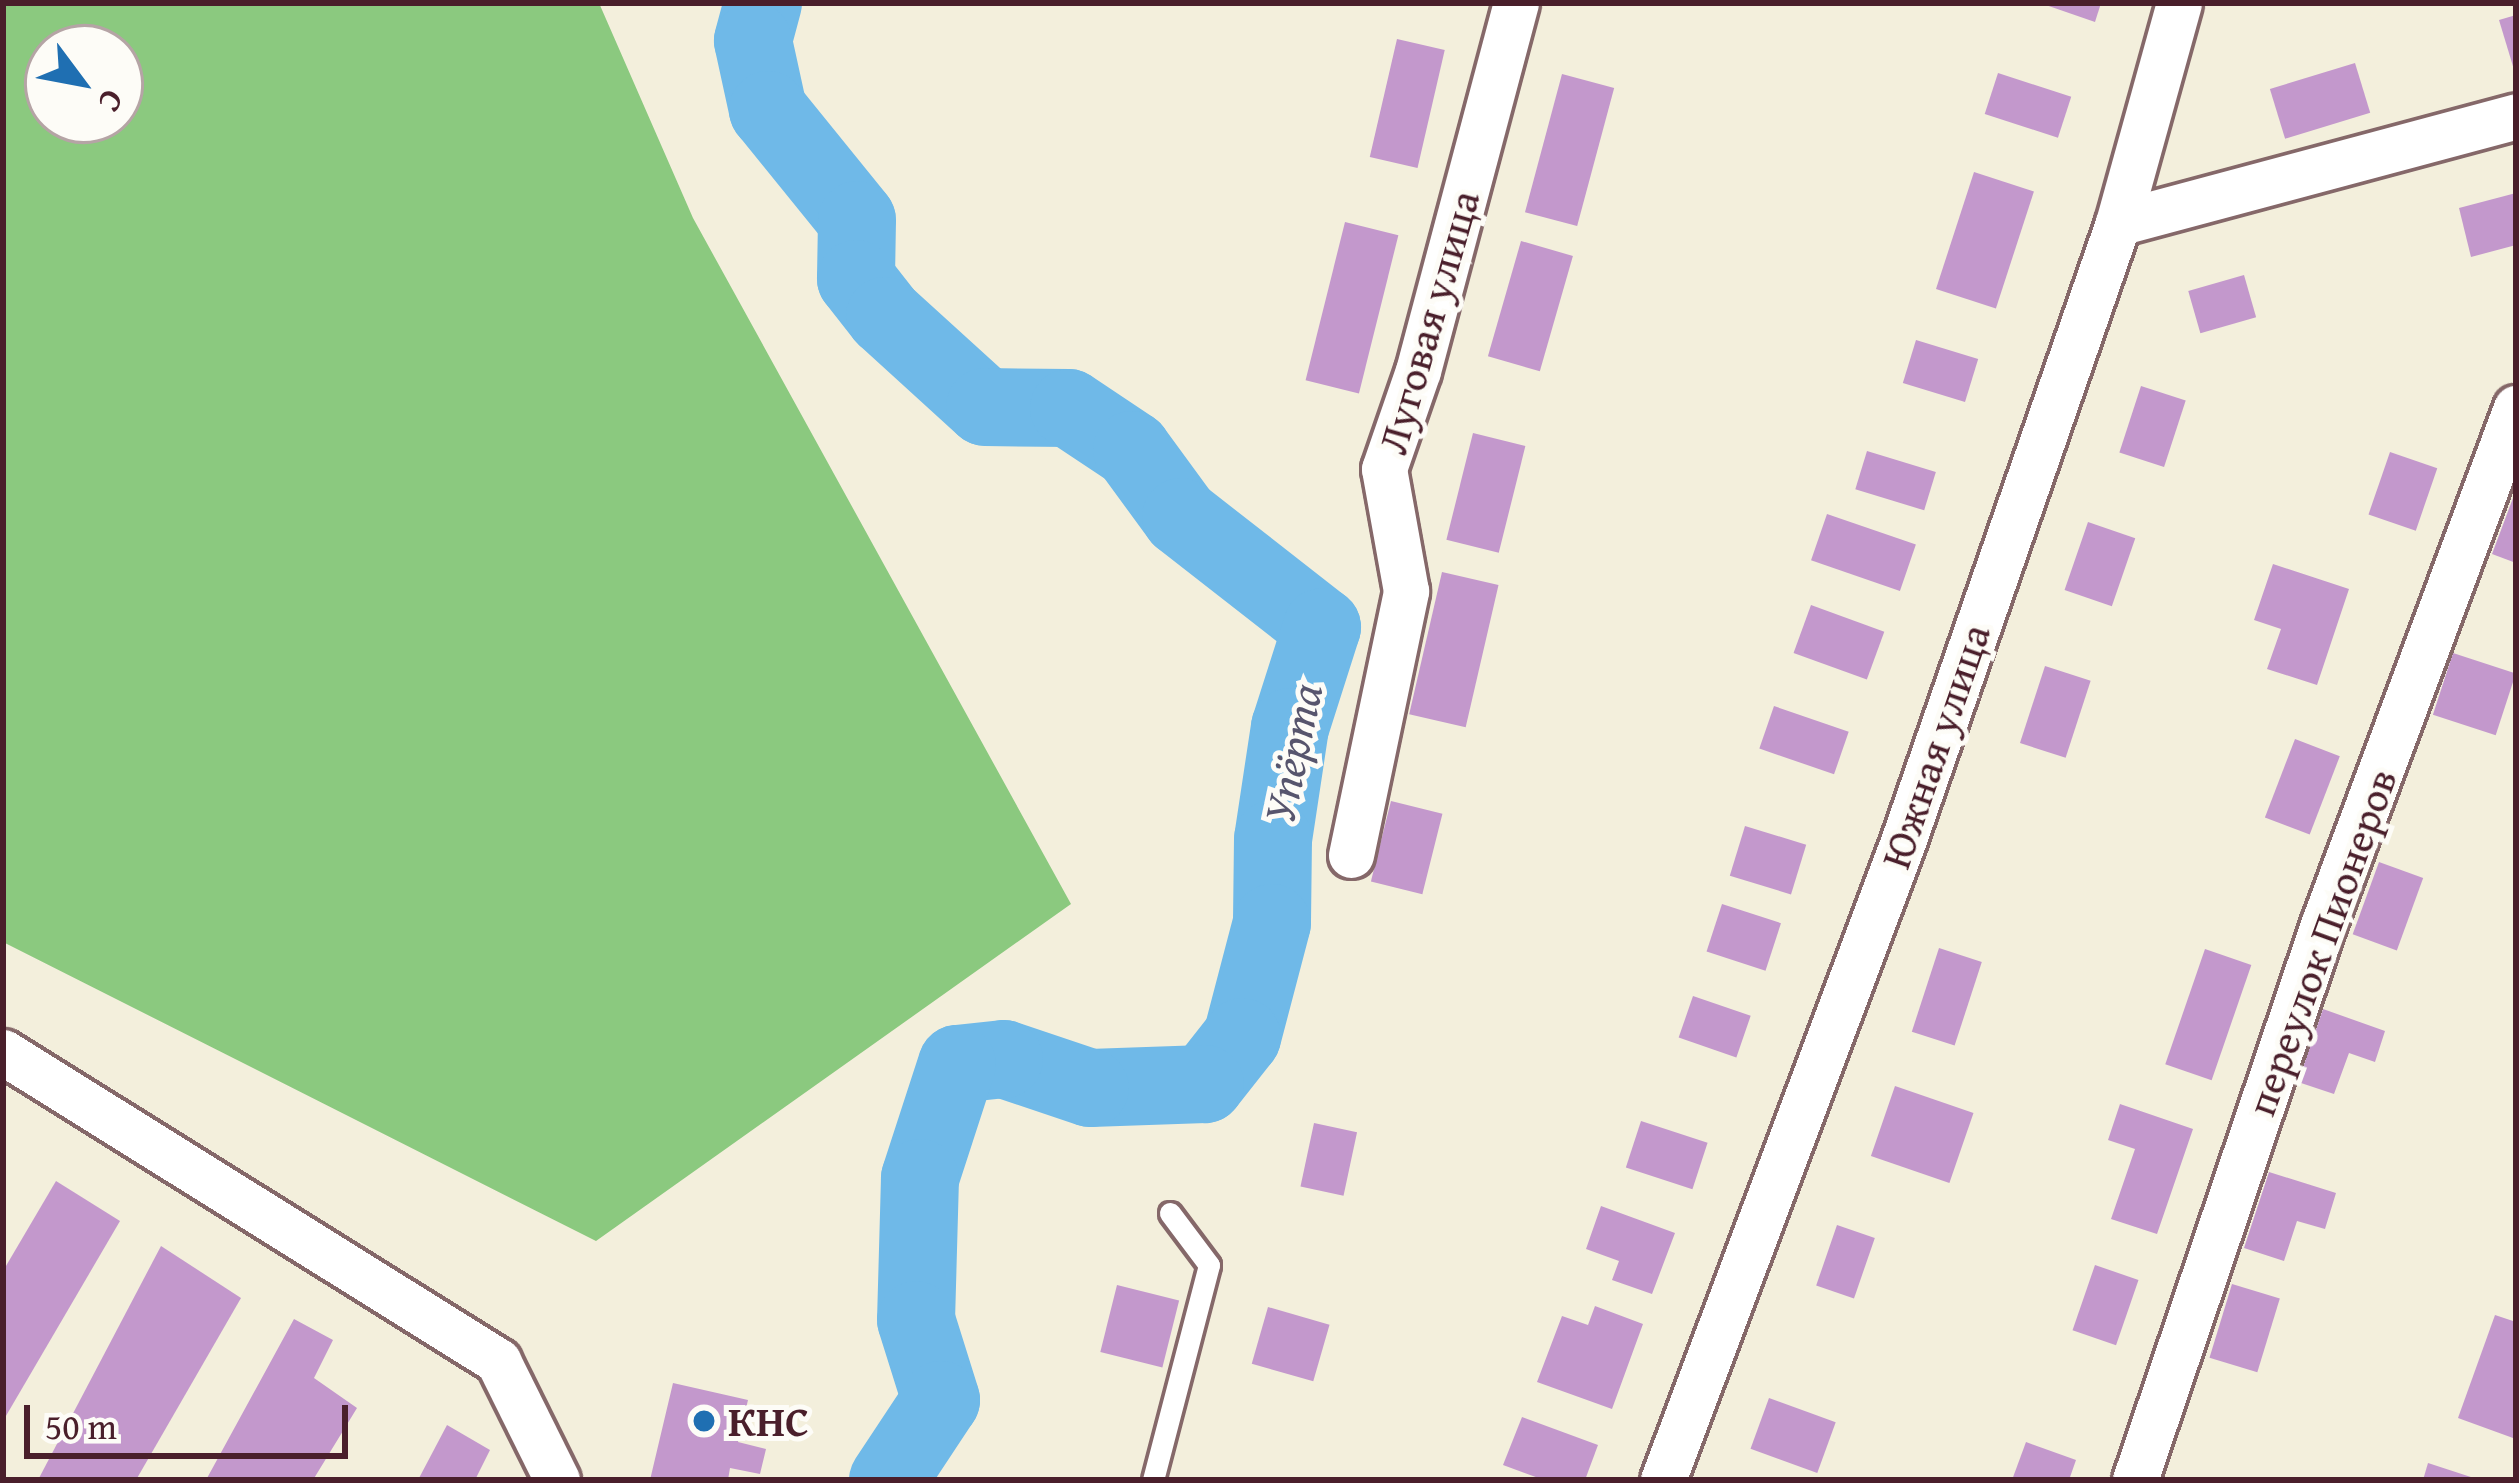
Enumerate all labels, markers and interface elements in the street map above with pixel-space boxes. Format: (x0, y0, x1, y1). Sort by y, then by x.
north arrow (24, 24, 144, 144)
text: С (87, 81, 137, 122)
street label: Луговая улица (1366, 185, 1490, 459)
street label: Южная улица (1870, 617, 2000, 875)
water label: Упёрта (1251, 678, 1333, 828)
street label: переулок Пионеров (2235, 762, 2407, 1122)
scale bar (30, 1381, 354, 1455)
place label: КНС (728, 1396, 809, 1446)
text: 50 m (45, 1399, 117, 1452)
marker: КНС (691, 1408, 717, 1434)

